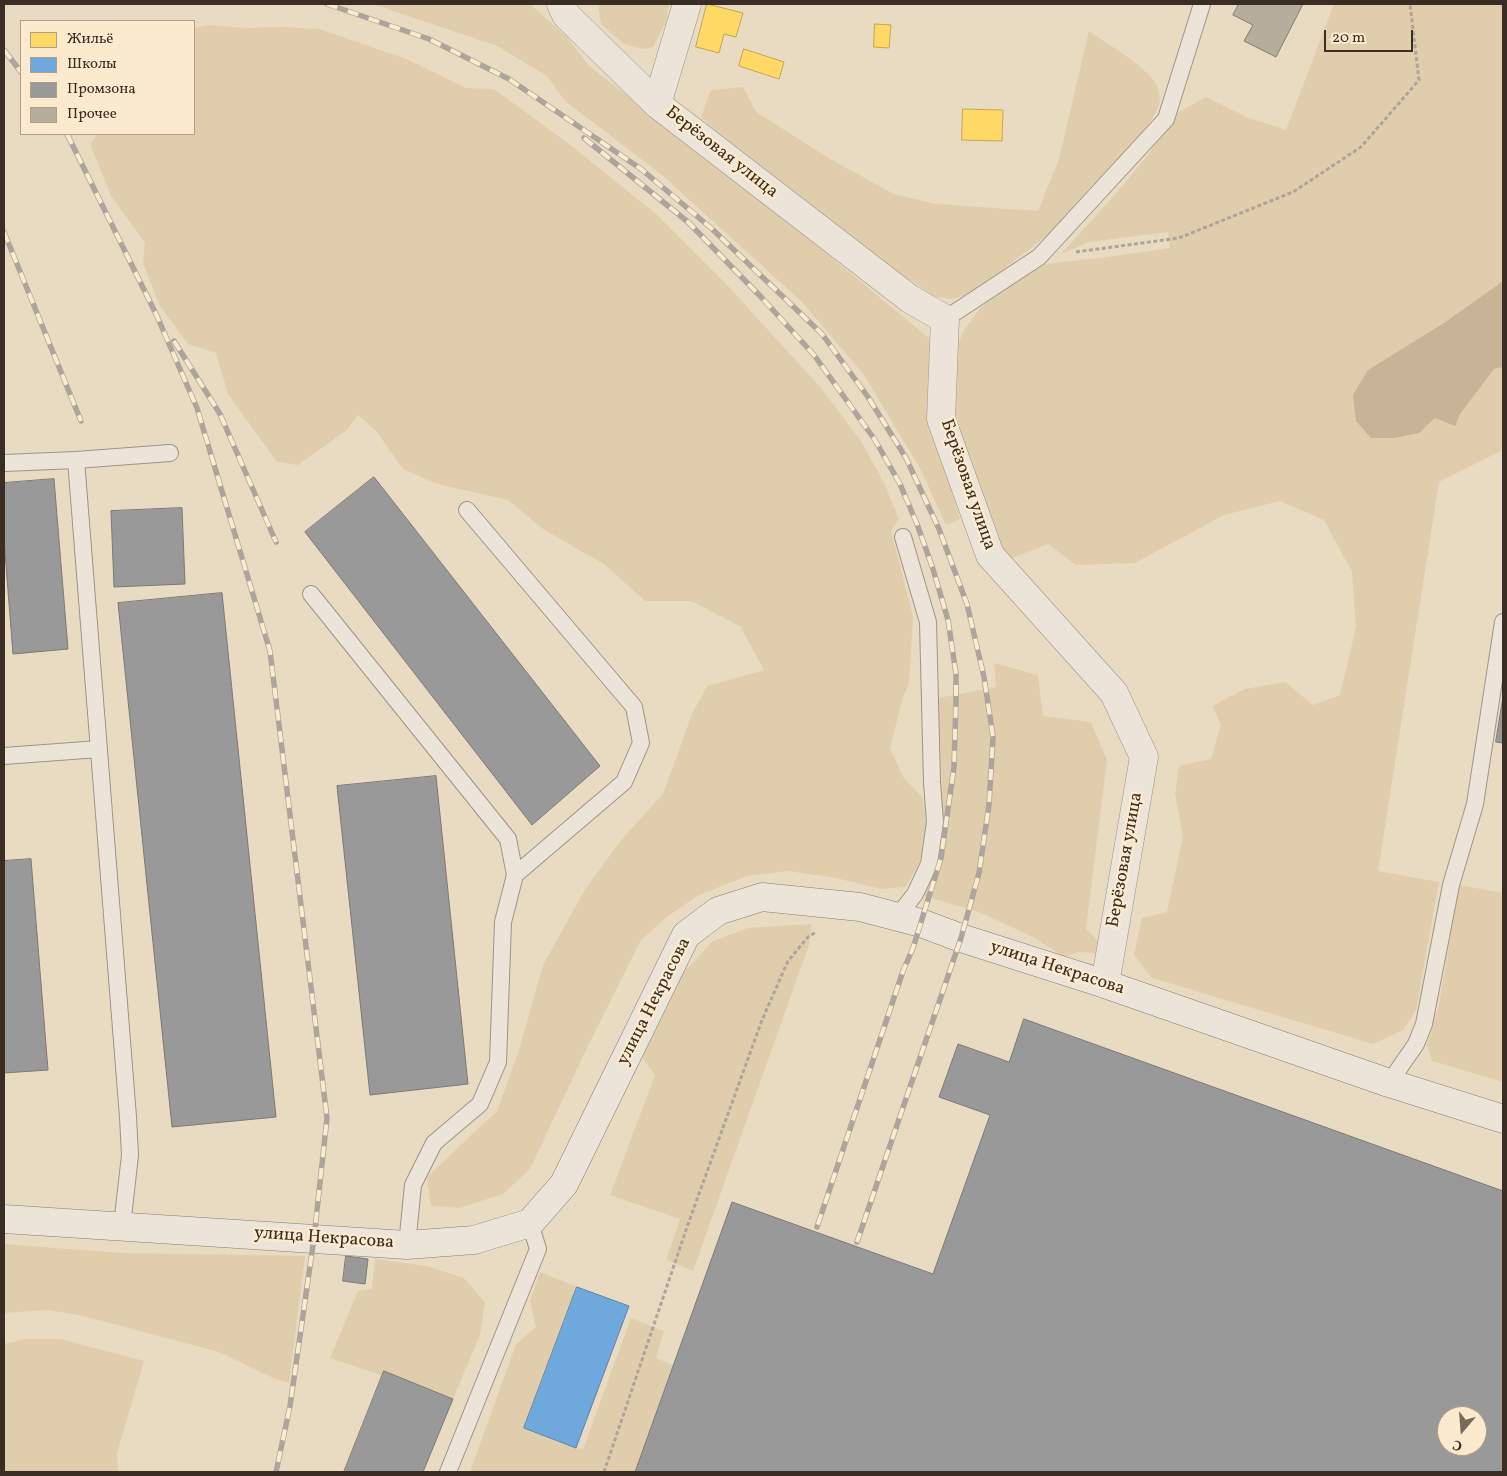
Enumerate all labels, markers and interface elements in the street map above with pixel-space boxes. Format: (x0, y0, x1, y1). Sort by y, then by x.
legend (20, 20, 195, 135)
scale bar (1327, 20, 1416, 52)
text: 20 m (1332, 28, 1365, 49)
text: Жильё (67, 29, 113, 50)
text: Школы (67, 54, 117, 75)
text: Промзона (67, 79, 136, 100)
street label: Берёзовая улица (660, 102, 782, 204)
text: Прочее (67, 104, 117, 125)
street label: Берёзовая улица (934, 417, 1000, 553)
street label: Берёзовая улица (1103, 791, 1149, 929)
street label: улица Некрасова (614, 935, 696, 1069)
street label: улица Некрасова (987, 937, 1127, 1001)
street label: улица Некрасова (253, 1223, 395, 1255)
north arrow (1437, 1406, 1487, 1456)
text: С (1450, 1434, 1465, 1455)

